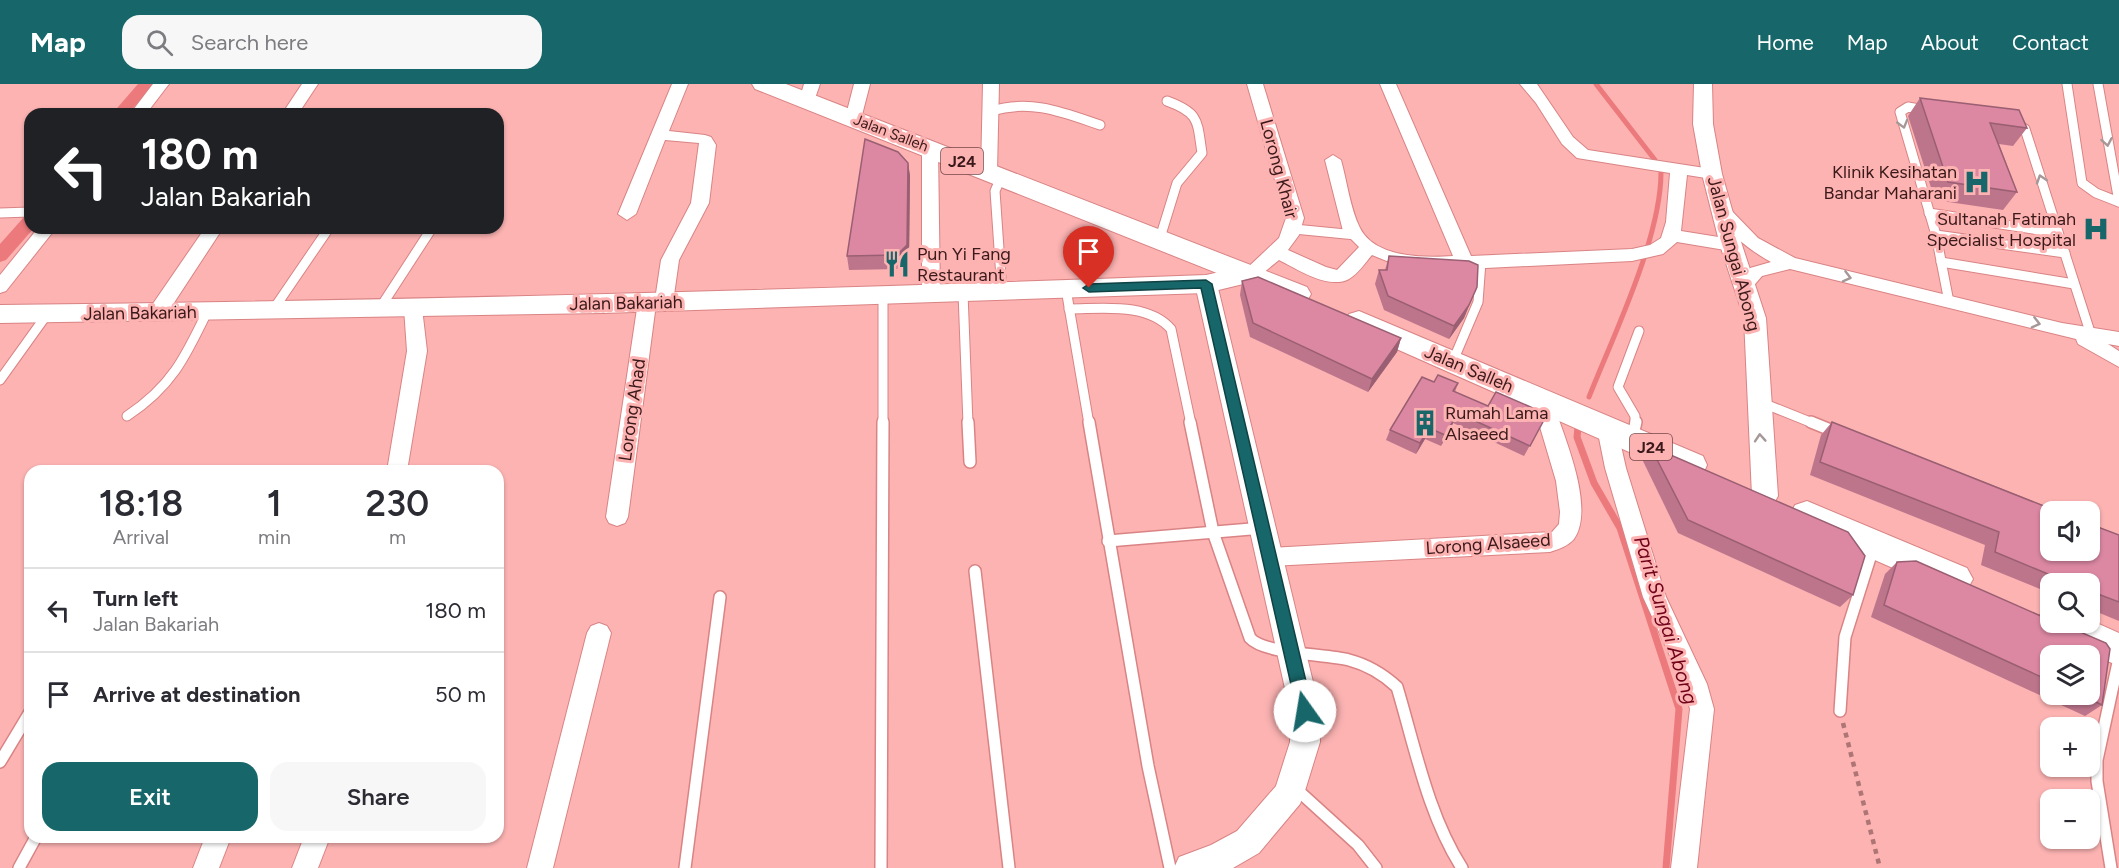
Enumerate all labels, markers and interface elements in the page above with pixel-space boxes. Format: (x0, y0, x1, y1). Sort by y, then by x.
search box (122, 15, 542, 69)
text: Map (30, 25, 86, 59)
icon: search (143, 26, 176, 59)
text: Search here (191, 29, 308, 56)
text: Home (1757, 30, 1814, 55)
text: Map (1847, 30, 1888, 55)
text: About (1921, 30, 1979, 55)
text: Contact (2012, 30, 2089, 55)
street label: Jalan Salleh (851, 111, 931, 155)
street label: Lorong Khair (1255, 117, 1303, 221)
one-way arrow (1896, 118, 1908, 129)
text: 180 m (141, 129, 258, 180)
icon: left (42, 132, 120, 210)
one-way arrow (2100, 137, 2112, 146)
road number: J24 (941, 148, 983, 174)
place label: Klinik Kesihatan Bandar Maharani (1823, 161, 1957, 204)
hospital icon: Klinik Kesihatan Bandar Maharani (1962, 167, 1992, 197)
street label: Jalan Sungai Abong (1703, 174, 1765, 334)
one-way arrow (2035, 174, 2048, 185)
text: Jalan Bakariah (141, 180, 311, 213)
place label: Sultanah Fatimah Specialist Hospital (1927, 208, 2076, 251)
hospital icon: Sultanah Fatimah Specialist Hospital (2081, 214, 2111, 244)
pin (1063, 226, 1114, 288)
icon: arrive (1072, 235, 1105, 268)
place label: Pun Yi Fang Restaurant (917, 243, 1011, 286)
restaurant icon: Pun Yi Fang Restaurant (882, 249, 912, 279)
one-way arrow (1842, 269, 1852, 282)
street label: Jalan Bakariah (569, 291, 683, 315)
street label: Jalan Bakariah (83, 301, 197, 325)
one-way arrow (2031, 316, 2041, 329)
street label: Jalan Salleh (1421, 340, 1517, 398)
street label: Lorong Ahad (614, 357, 650, 463)
place label: Rumah Lama Alsaeed (1445, 402, 1548, 445)
building icon: Rumah Lama Alsaeed (1410, 408, 1440, 438)
road number: J24 (1630, 434, 1672, 460)
one-way arrow (1754, 434, 1767, 443)
text: 18:18 (99, 482, 183, 525)
text: 1 (267, 482, 282, 525)
text: 230 (366, 482, 429, 525)
map controls (2040, 501, 2100, 849)
button: sound (2040, 501, 2100, 561)
text: Arrival (113, 525, 169, 549)
text: min (258, 525, 291, 549)
text: m (389, 525, 406, 549)
street label: Lorong Alsaeed (1425, 529, 1551, 559)
water label: Parit Sungai Abong (1629, 533, 1703, 707)
button: search (2040, 573, 2100, 633)
text: Turn left (93, 585, 179, 612)
icon: left (42, 594, 75, 627)
text: 180 m (425, 597, 486, 624)
text: Jalan Bakariah (93, 612, 219, 636)
button: layers (2040, 645, 2100, 705)
icon: arrive (42, 678, 75, 711)
position arrow (1273, 679, 1337, 743)
text: Arrive at destination (93, 681, 301, 708)
text: 50 m (435, 681, 486, 708)
button: + (2040, 717, 2100, 777)
button: Exit (42, 762, 258, 831)
button: Share (270, 762, 486, 831)
button: − (2040, 789, 2100, 849)

